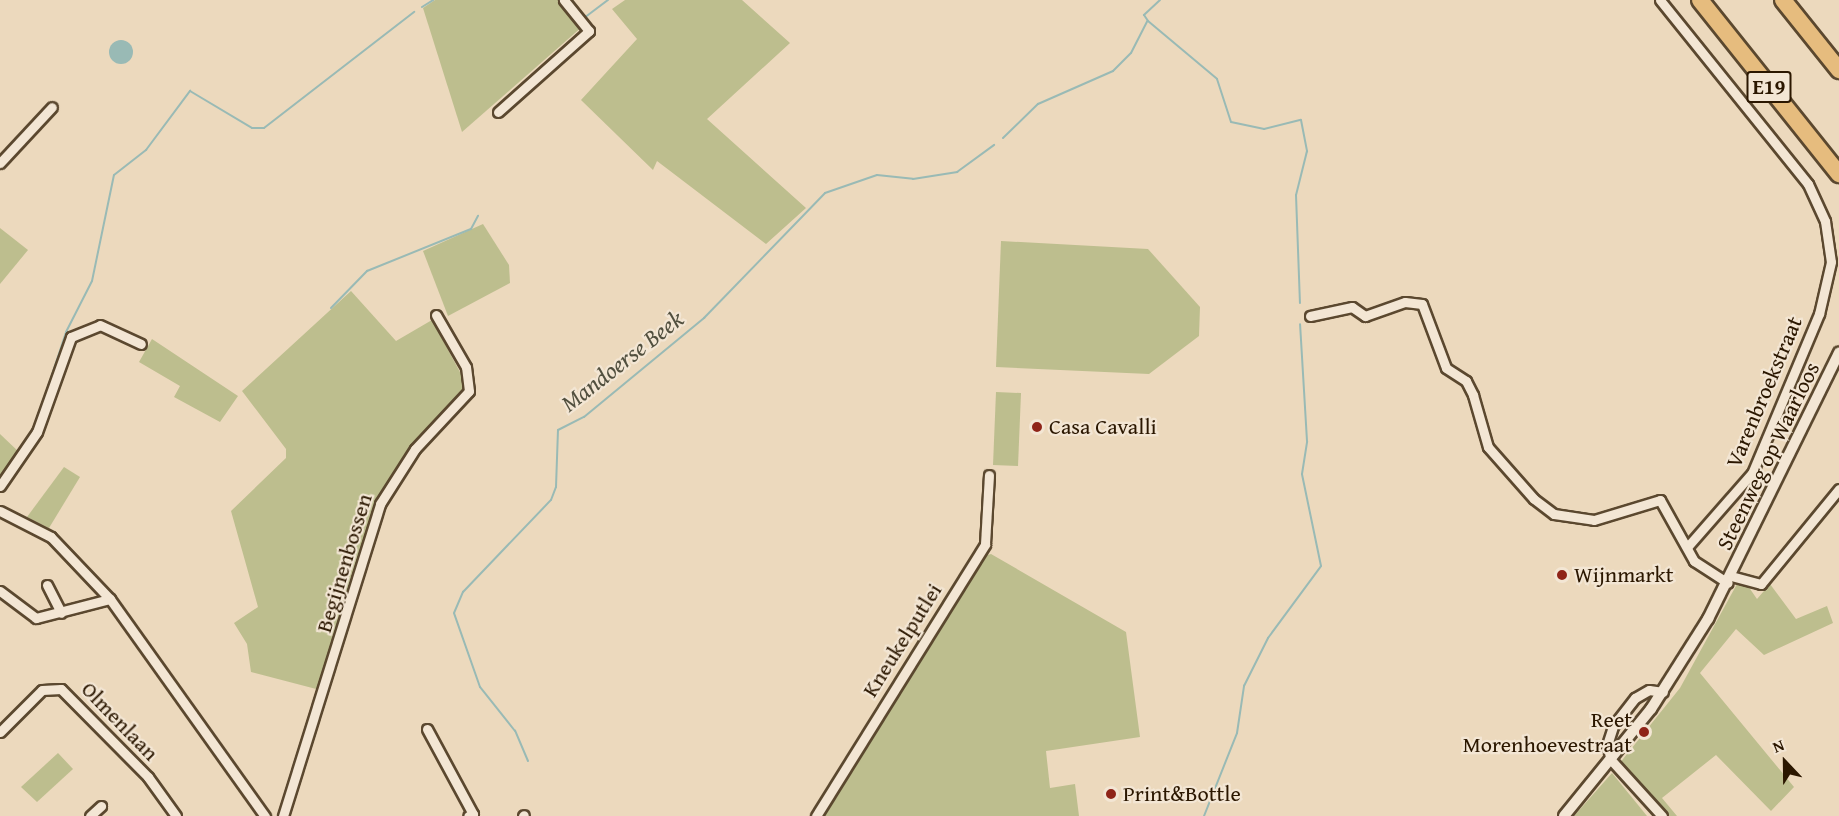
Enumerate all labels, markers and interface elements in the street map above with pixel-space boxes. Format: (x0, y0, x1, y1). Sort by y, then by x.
road number: E19 (1746, 69, 1792, 105)
water label: Mandoerse Beek (555, 304, 689, 418)
street label: Varenbroekstraat (1720, 312, 1808, 472)
street label: Steenweg op Waarloos (1711, 358, 1825, 554)
place label: Casa Cavalli (1049, 414, 1157, 440)
marker: Casa Cavalli (1030, 420, 1044, 434)
street label: Begijnenbossen (310, 490, 378, 636)
place label: Wijnmarkt (1574, 562, 1674, 588)
marker: Wijnmarkt (1555, 568, 1569, 582)
street label: Kneukelputlei (857, 578, 947, 702)
street label: Olmenlaan (76, 676, 164, 766)
place label: Reet Morenhoevestraat (1463, 706, 1632, 758)
marker: Reet Morenhoevestraat (1637, 725, 1651, 739)
north arrow (1755, 732, 1815, 792)
text: N (1769, 732, 1788, 758)
place label: Print&Bottle (1123, 781, 1241, 807)
marker: Print&Bottle (1104, 787, 1118, 801)

